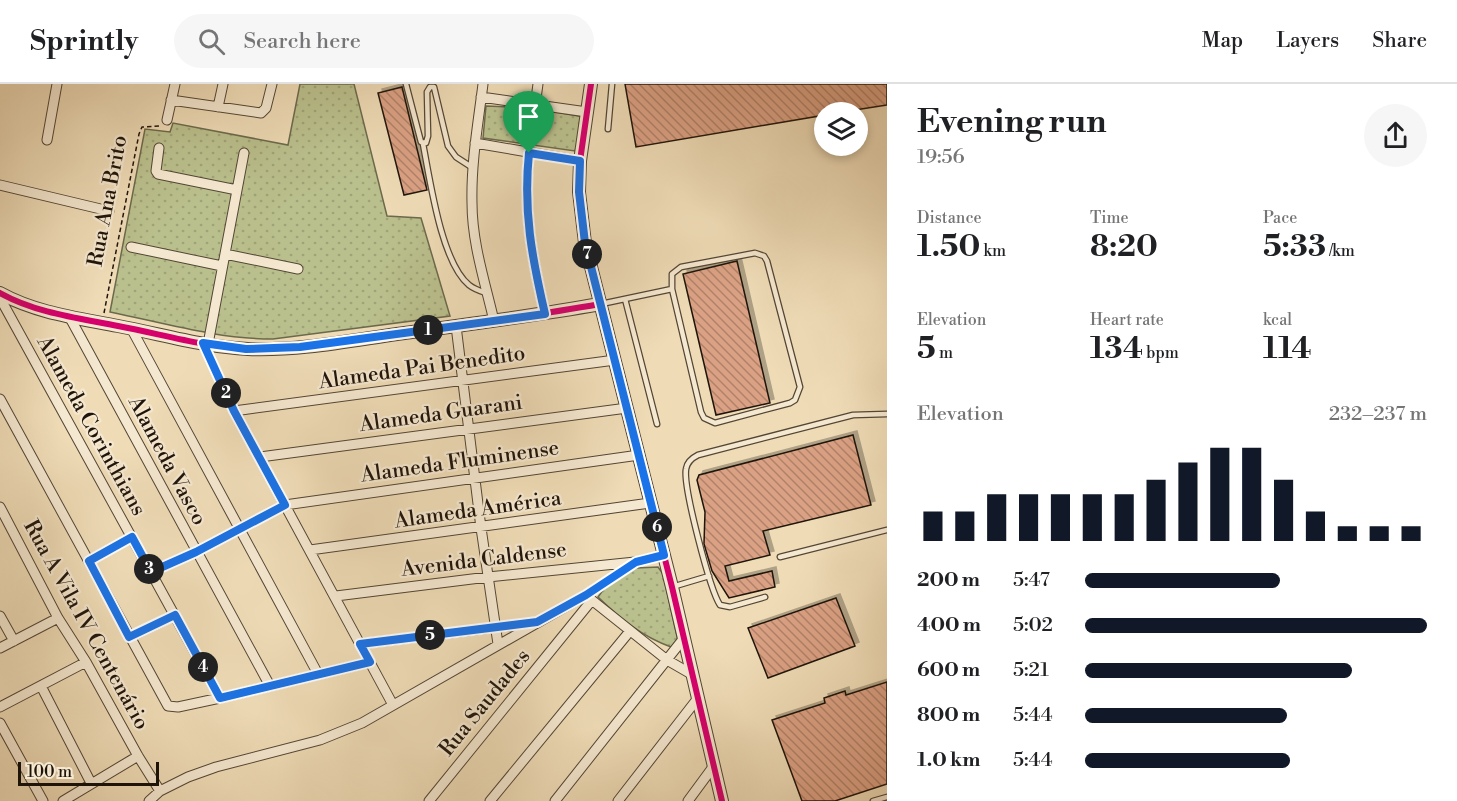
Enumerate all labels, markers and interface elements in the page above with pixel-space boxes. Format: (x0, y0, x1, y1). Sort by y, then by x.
search box (174, 14, 594, 68)
text: Sprintly (30, 24, 138, 59)
icon: search (195, 25, 228, 58)
text: Search here (243, 28, 361, 55)
text: Map (1202, 28, 1243, 54)
text: Layers (1276, 28, 1339, 54)
text: Share (1372, 28, 1427, 54)
pin (503, 91, 554, 153)
icon: arrive (512, 100, 545, 133)
map controls (814, 102, 868, 156)
button: layers (814, 102, 868, 156)
text: Evening run (917, 102, 1106, 143)
button: share (1364, 104, 1427, 167)
street label: Rua Ana Brito (83, 133, 133, 269)
text: 19:56 (917, 145, 965, 170)
text: Distance (917, 208, 982, 228)
text: Time (1090, 208, 1129, 228)
text: Pace (1263, 208, 1297, 228)
text: 1.50 (917, 228, 980, 266)
text: 8:20 (1090, 228, 1158, 266)
text: 5:33 (1263, 228, 1326, 266)
pin: 7 (572, 239, 602, 269)
text: km (980, 241, 1006, 261)
text: /km (1326, 241, 1355, 261)
text: 7 (582, 244, 592, 264)
text: Elevation (917, 310, 986, 330)
text: Heart rate (1090, 310, 1164, 330)
text: kcal (1263, 310, 1292, 330)
pin: 1 (413, 315, 443, 345)
text: 1 (424, 320, 432, 340)
text: 5 (917, 330, 936, 368)
text: 134 (1090, 330, 1143, 368)
text: 114 (1263, 330, 1312, 368)
street label: Alameda Corinthians (30, 331, 151, 521)
street label: Alameda Pai Benedito (316, 341, 527, 396)
text: m (936, 343, 953, 363)
text: bpm (1143, 343, 1179, 363)
pin: 2 (211, 378, 241, 408)
text: 2 (221, 383, 231, 403)
street label: Alameda Guarani (357, 390, 524, 438)
street label: Alameda Vasco (122, 391, 212, 530)
text: Elevation (917, 402, 1004, 427)
text: 232–237 m (1329, 402, 1427, 427)
street label: Alameda Fluminense (358, 435, 561, 489)
street label: Alameda América (392, 485, 563, 535)
pin: 6 (642, 512, 672, 542)
street label: Rua A Vila IV Centenário (17, 515, 155, 735)
text: 6 (652, 517, 662, 537)
street label: Avenida Caldense (399, 537, 568, 583)
pin: 3 (134, 554, 164, 584)
text: 3 (144, 559, 154, 579)
text: 200 m (917, 568, 980, 593)
text: 5:47 (1013, 568, 1050, 593)
text: 400 m (917, 613, 981, 638)
text: 5:02 (1013, 613, 1053, 638)
pin: 5 (415, 620, 445, 650)
text: 5 (425, 625, 435, 645)
street label: Rua Saudades (434, 644, 536, 762)
pin: 4 (188, 652, 218, 682)
text: 4 (198, 657, 208, 677)
text: 600 m (917, 658, 980, 683)
text: 5:21 (1013, 658, 1049, 683)
text: 800 m (917, 703, 980, 728)
text: 5:44 (1013, 703, 1053, 728)
text: 1.0 km (917, 748, 981, 773)
text: 5:44 (1013, 748, 1053, 773)
scale bar (18, 759, 159, 786)
text: 100 m (27, 762, 72, 782)

